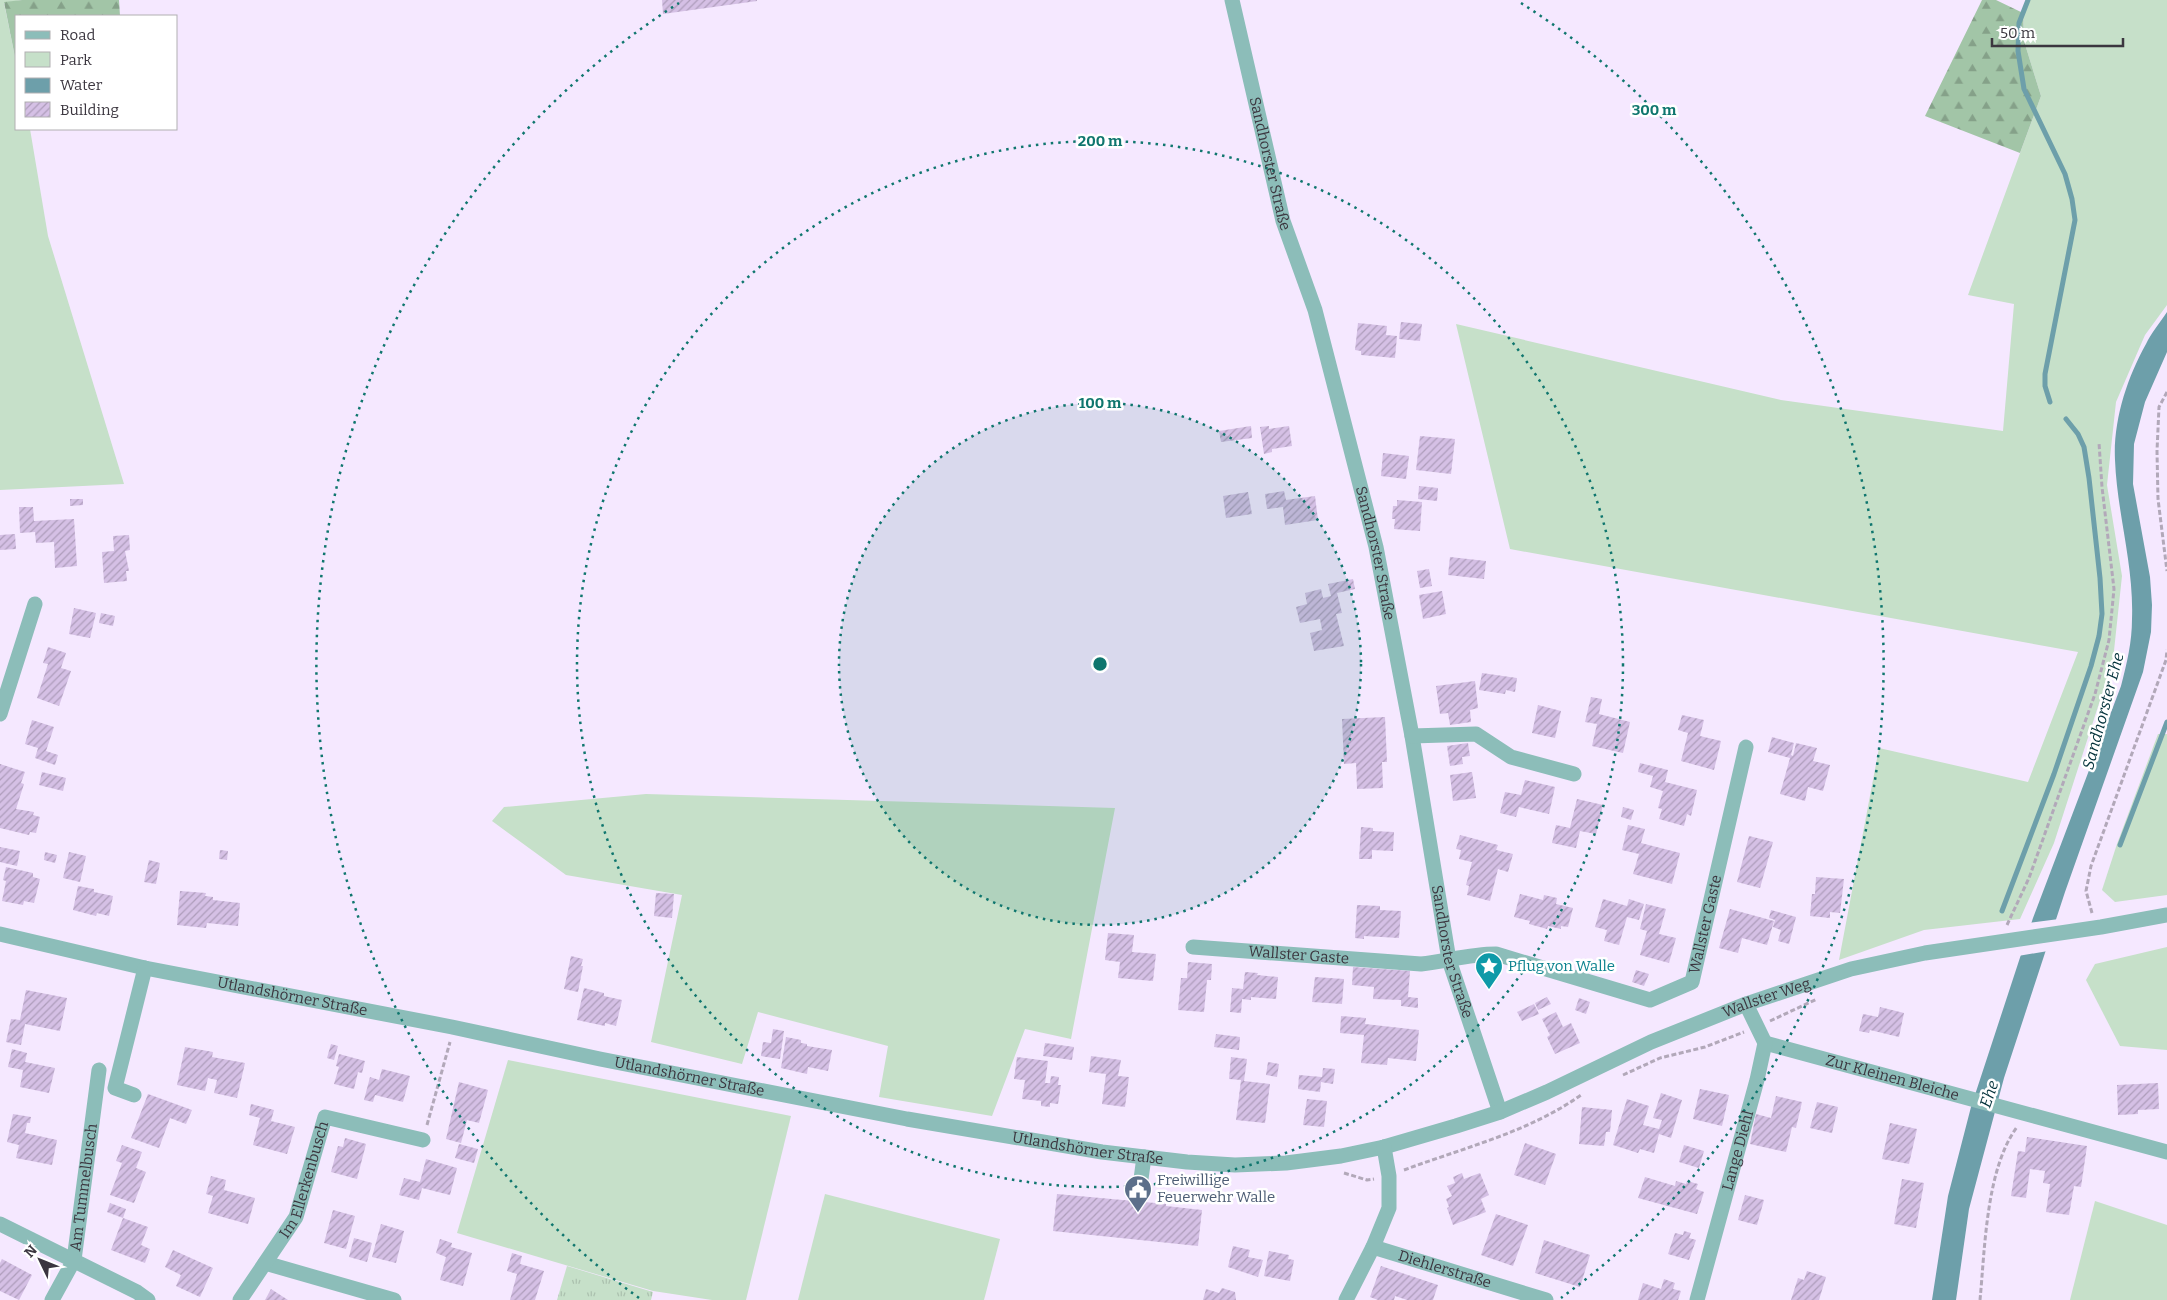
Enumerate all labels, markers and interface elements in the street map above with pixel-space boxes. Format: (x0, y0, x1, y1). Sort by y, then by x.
legend (15, 15, 178, 130)
scale bar (1992, 15, 2123, 47)
text: 50 m (2000, 24, 2036, 42)
text: Road (60, 26, 95, 44)
text: Park (60, 51, 92, 69)
text: Water (60, 76, 103, 94)
street label: Sandhorster Straße (1246, 95, 1295, 233)
text: Building (60, 101, 119, 119)
text: 300 m (1632, 101, 1677, 119)
text: 200 m (1078, 132, 1123, 150)
text: 100 m (1079, 394, 1122, 412)
street label: Sandhorster Straße (1352, 484, 1399, 621)
water label: Sandhorster Ehe (2078, 651, 2128, 771)
centre of rings (1091, 655, 1109, 673)
street label: Wallster Gaste (1685, 873, 1725, 976)
street label: Sandhorster Straße (1428, 884, 1477, 1020)
street label: Wallster Gaste (1248, 942, 1350, 968)
place icon: Pflug von Walle (1474, 951, 1504, 990)
place label: Pflug von Walle (1508, 957, 1615, 975)
street label: Utlandshörner Straße (216, 973, 369, 1020)
street label: Wallster Weg (1720, 974, 1813, 1022)
street label: Zur Kleinen Bleiche (1824, 1051, 1961, 1104)
street label: Utlandshörner Straße (613, 1053, 766, 1100)
water label: Ehe (1976, 1078, 2002, 1110)
street label: Lange Diehl (1718, 1108, 1757, 1192)
street label: Im Ellerkenbusch (275, 1119, 332, 1242)
street label: Am Tummelbusch (66, 1122, 101, 1252)
street label: Utlandshörner Straße (1011, 1128, 1164, 1168)
place label: Freiwillige Feuerwehr Walle (1157, 1171, 1275, 1206)
public building icon: Freiwillige Feuerwehr Walle (1123, 1174, 1153, 1213)
north arrow (15, 1235, 65, 1285)
text: N (21, 1242, 41, 1261)
street label: Diehlerstraße (1396, 1246, 1493, 1292)

